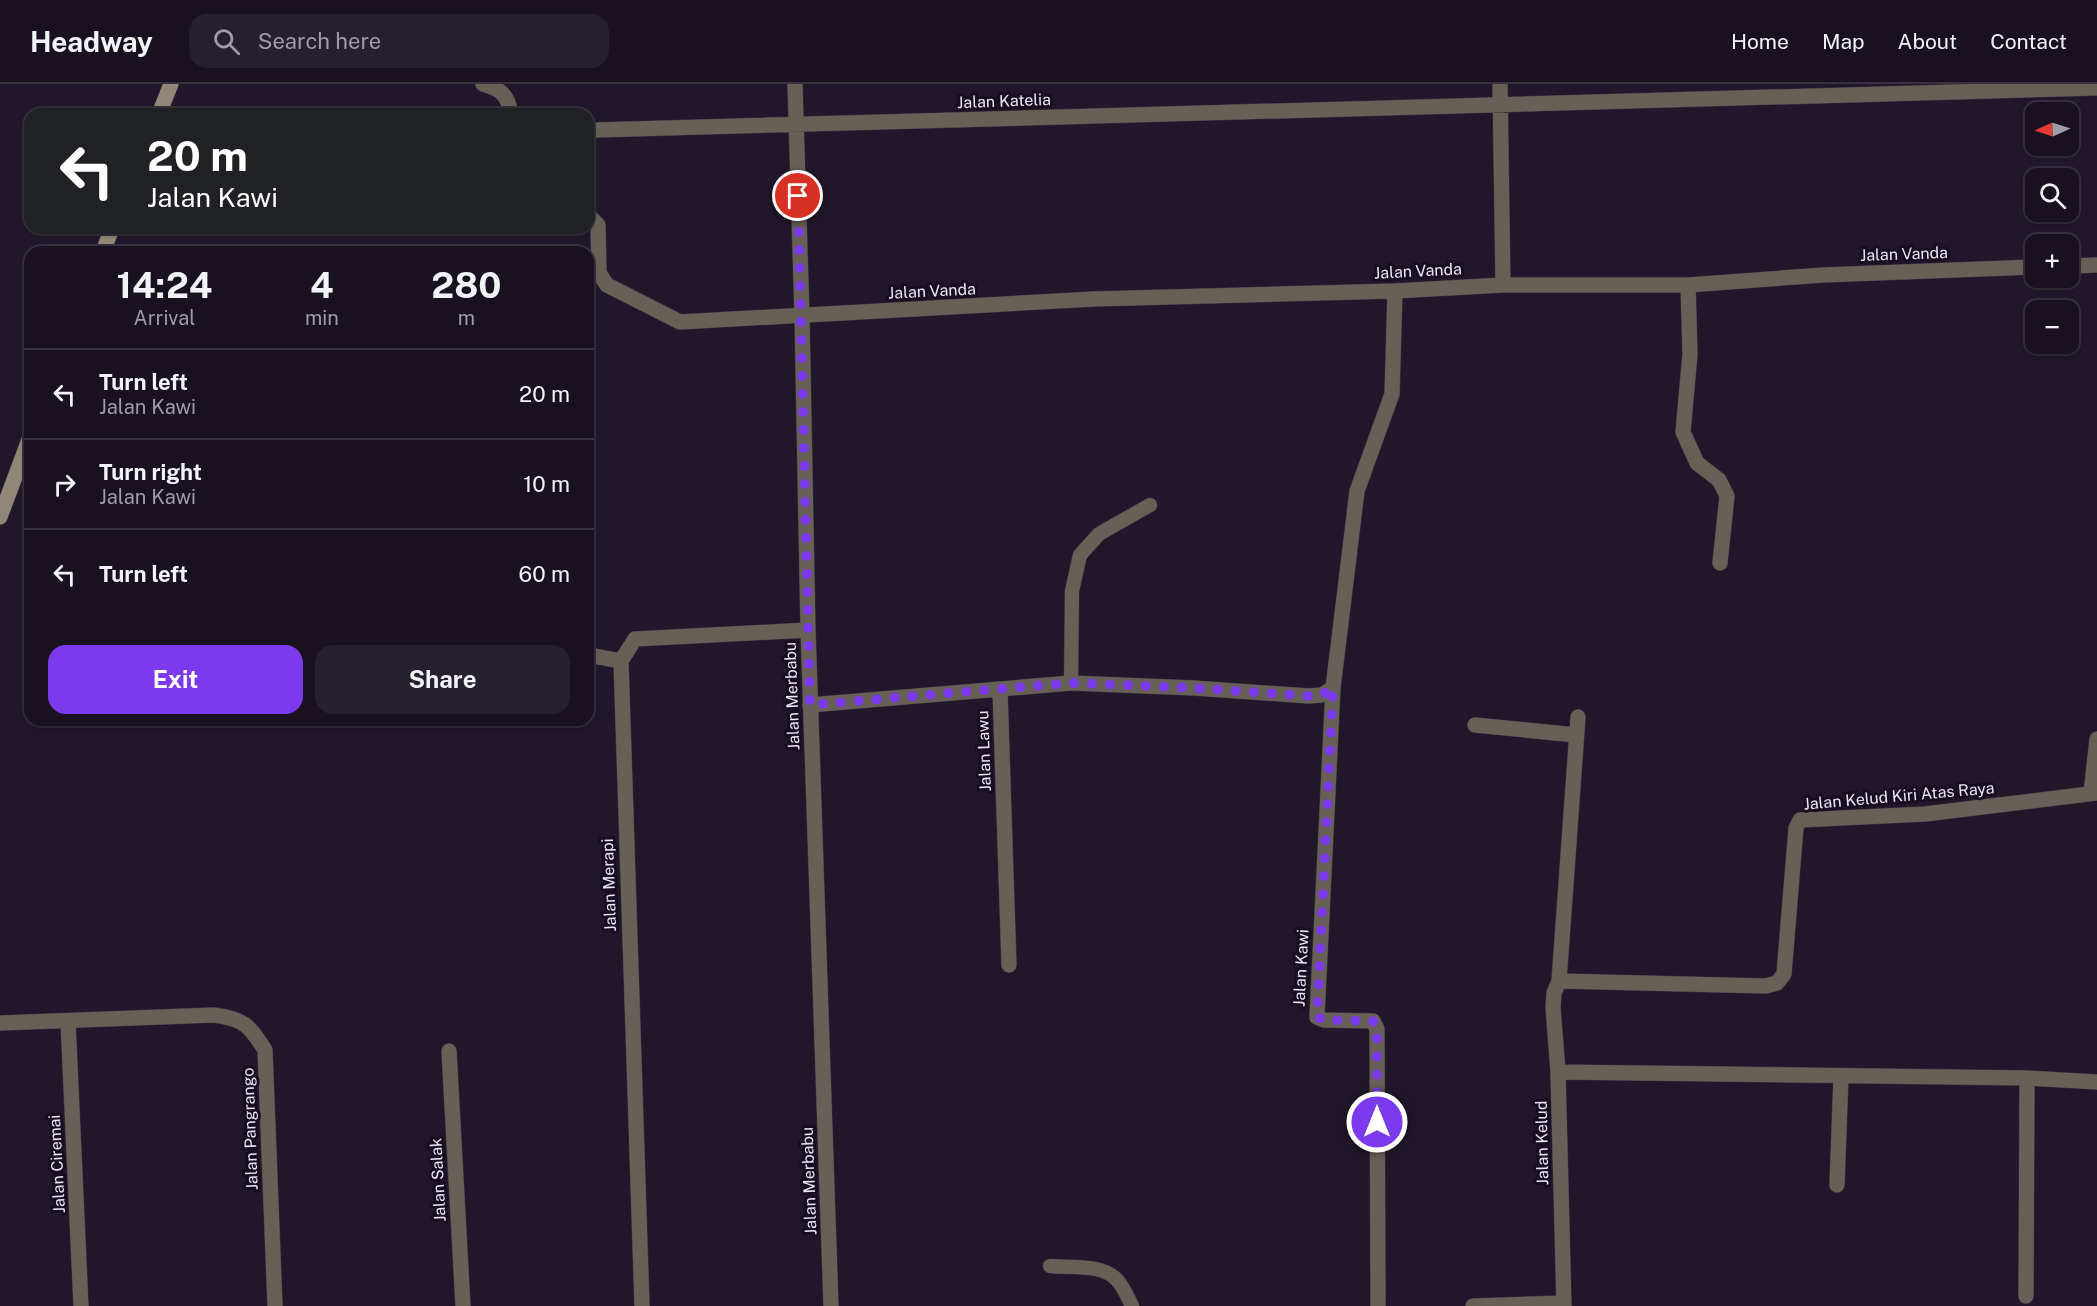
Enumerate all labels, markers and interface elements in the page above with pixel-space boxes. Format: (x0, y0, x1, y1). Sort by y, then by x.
search box (189, 14, 609, 68)
text: Headway (30, 25, 153, 58)
icon: search (210, 25, 243, 58)
text: Search here (258, 28, 381, 54)
text: Home (1731, 29, 1789, 54)
text: Map (1822, 29, 1865, 54)
text: About (1898, 29, 1957, 54)
text: Contact (1990, 29, 2067, 54)
street label: Jalan Katelia (957, 90, 1051, 112)
north arrow (2025, 102, 2079, 156)
map controls (2025, 102, 2079, 354)
text: 20 m (147, 131, 248, 180)
icon: left (48, 132, 126, 210)
button: search (2025, 168, 2079, 222)
pin (772, 170, 823, 221)
icon: arrive (781, 179, 814, 212)
text: Jalan Kawi (147, 181, 278, 213)
button: + (2025, 234, 2079, 288)
street label: Jalan Vanda (1860, 243, 1948, 265)
street label: Jalan Vanda (1374, 259, 1462, 283)
text: 14:24 (117, 264, 212, 306)
text: 4 (310, 264, 334, 306)
text: 280 (431, 264, 501, 306)
street label: Jalan Vanda (888, 279, 976, 303)
button: − (2025, 300, 2079, 354)
text: Arrival (134, 306, 195, 330)
text: min (305, 306, 339, 330)
text: m (458, 306, 475, 330)
text: Turn left (99, 369, 188, 395)
icon: left (48, 378, 81, 411)
text: 20 m (519, 381, 570, 407)
text: Jalan Kawi (99, 395, 196, 419)
text: Turn right (99, 459, 202, 485)
icon: right (48, 468, 81, 501)
text: 10 m (523, 471, 570, 497)
text: Jalan Kawi (99, 485, 196, 509)
icon: left (48, 558, 81, 591)
text: Turn left (99, 561, 188, 587)
text: 60 m (519, 561, 570, 587)
street label: Jalan Merbabu (781, 642, 803, 750)
button: Exit (48, 645, 303, 714)
button: Share (315, 645, 570, 714)
street label: Jalan Lawu (973, 710, 995, 792)
street label: Jalan Kelud Kiri Atas Raya (1803, 778, 1995, 814)
street label: Jalan Merapi (598, 838, 620, 932)
street label: Jalan Kawi (1289, 929, 1313, 1007)
street label: Jalan Pangrango (238, 1067, 262, 1191)
position arrow (1345, 1090, 1409, 1154)
street label: Jalan Kelud (1532, 1100, 1552, 1186)
street label: Jalan Ciremai (45, 1114, 69, 1214)
street label: Jalan Merbabu (798, 1127, 820, 1235)
street label: Jalan Salak (426, 1138, 450, 1222)

